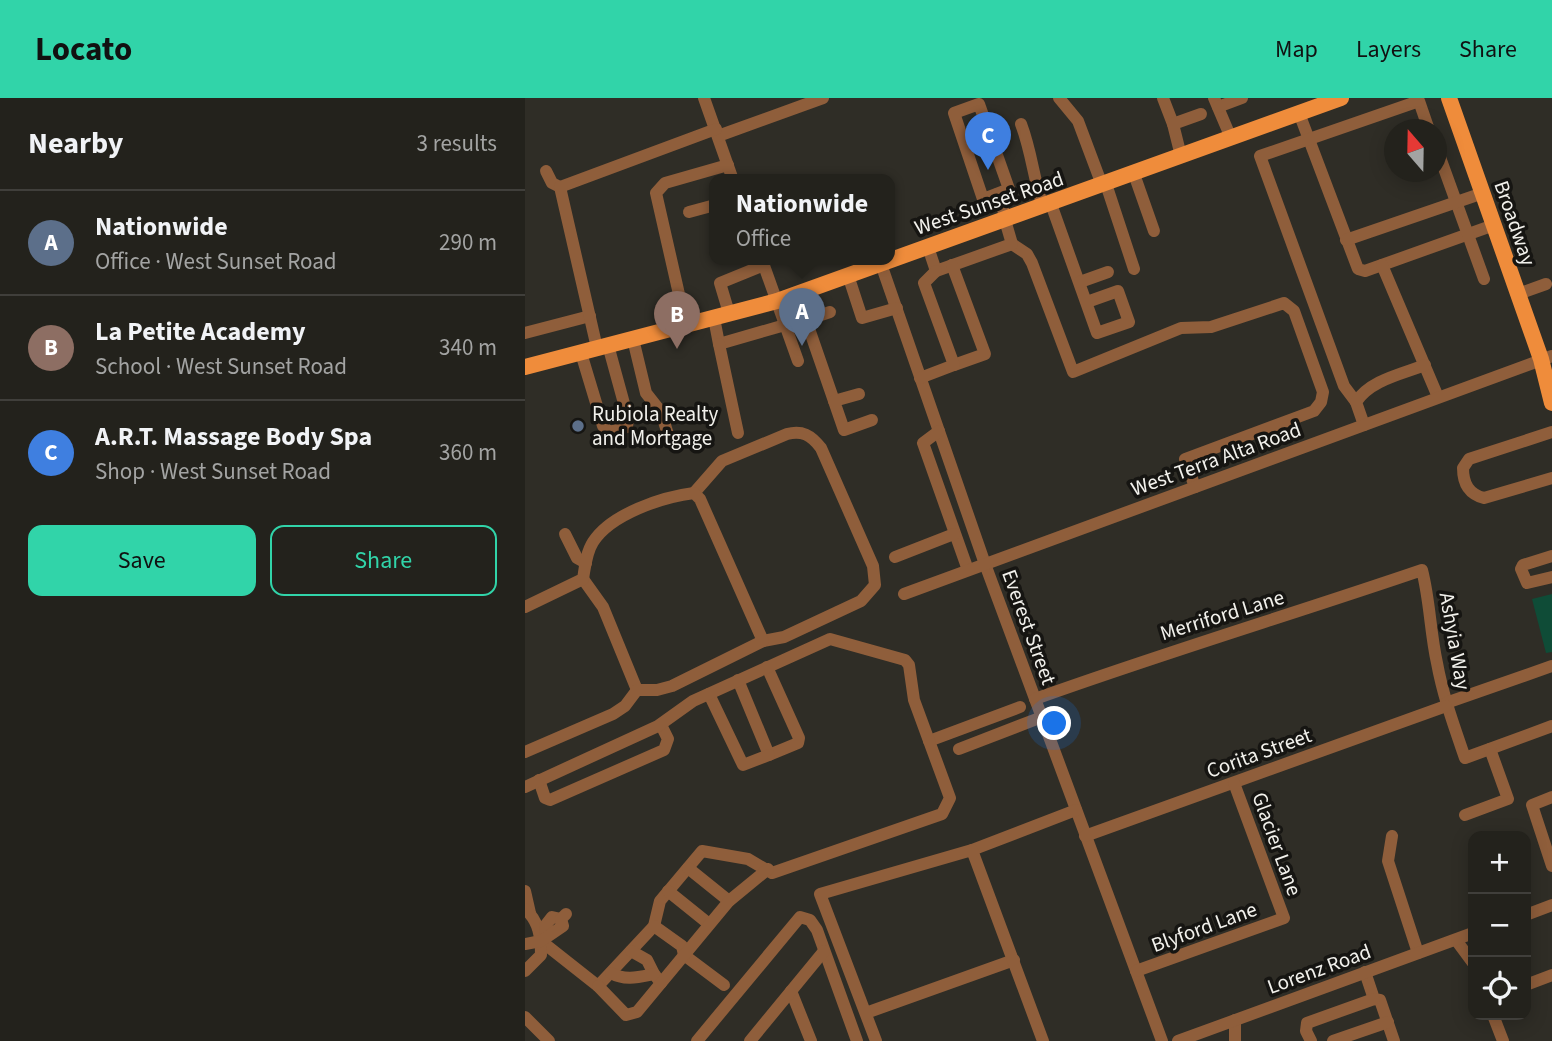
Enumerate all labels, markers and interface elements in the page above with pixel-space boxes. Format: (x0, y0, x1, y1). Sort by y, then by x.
text: Locato (35, 26, 132, 73)
text: Map (1275, 32, 1318, 67)
text: Layers (1356, 32, 1421, 67)
text: Share (1459, 32, 1517, 67)
pin: C (965, 112, 1011, 170)
north arrow (1384, 119, 1447, 182)
text: Nearby (28, 122, 123, 165)
text: 3 results (417, 127, 497, 160)
street label: West Sunset Road (910, 163, 1068, 243)
popup (709, 174, 895, 265)
street label: Broadway (1486, 176, 1544, 270)
text: Nationwide (736, 185, 868, 222)
text: Nationwide (95, 208, 228, 245)
text: Office (736, 222, 791, 255)
text: A (44, 226, 58, 259)
text: 290 m (439, 226, 497, 259)
text: Office · West Sunset Road (95, 245, 337, 278)
pin: A (779, 288, 825, 346)
pin: B (654, 291, 700, 349)
text: La Petite Academy (95, 313, 306, 350)
text: B (44, 331, 58, 364)
text: 340 m (439, 331, 497, 364)
text: School · West Sunset Road (95, 350, 347, 383)
place label: Rubiola Realty and Mortgage (592, 399, 719, 453)
street label: West Terra Alta Road (1127, 414, 1305, 504)
text: A.R.T. Massage Body Spa (95, 418, 372, 455)
marker: Rubiola Realty and Mortgage (570, 418, 586, 434)
text: C (44, 436, 58, 469)
text: 360 m (439, 436, 497, 469)
text: Shop · West Sunset Road (95, 455, 331, 488)
button: Save (28, 525, 256, 596)
button: Share (270, 525, 497, 596)
street label: Everest Street (994, 565, 1064, 689)
street label: Merriford Lane (1156, 582, 1288, 648)
street label: Ashyia Way (1432, 590, 1478, 692)
your location (1037, 706, 1071, 740)
street label: Corita Street (1202, 720, 1316, 786)
street label: Glacier Lane (1244, 788, 1310, 900)
map controls (1468, 831, 1531, 1020)
button: + (1468, 831, 1531, 894)
street label: Blyford Lane (1147, 894, 1261, 960)
button: − (1468, 894, 1531, 957)
street label: Lorenz Road (1263, 936, 1375, 1002)
button: locate (1468, 957, 1531, 1020)

